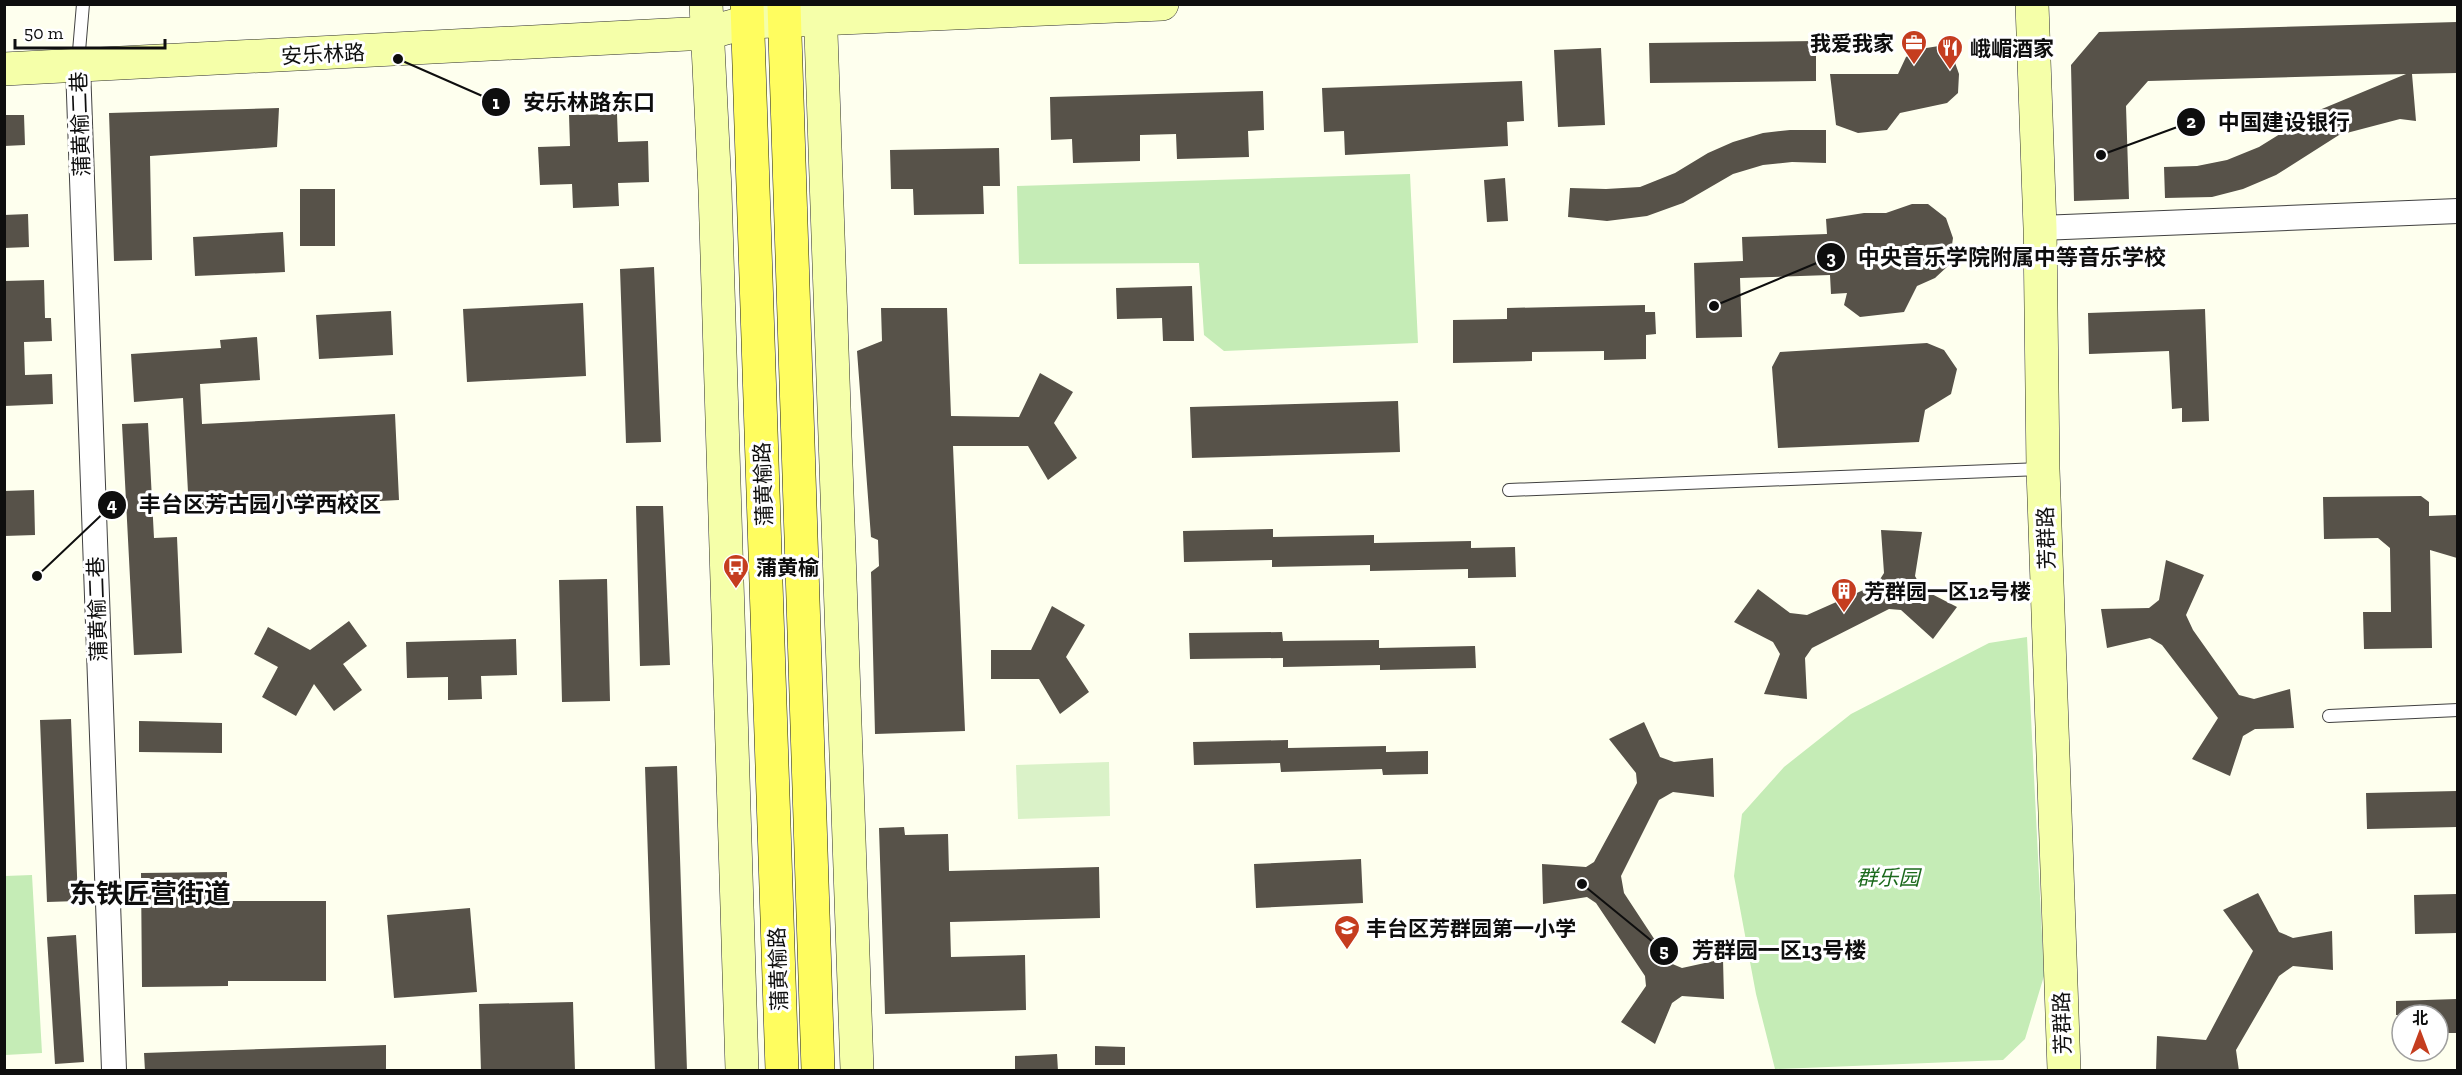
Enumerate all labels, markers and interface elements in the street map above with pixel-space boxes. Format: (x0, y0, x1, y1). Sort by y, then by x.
scale bar (15, 12, 165, 50)
text: 50 m (24, 22, 64, 44)
office icon: 我爱我家 (1899, 28, 1929, 66)
place label: 我爱我家 (1810, 31, 1894, 56)
restaurant icon: 峨嵋酒家 (1935, 33, 1965, 71)
place label: 峨嵋酒家 (1970, 36, 2054, 61)
street label: 安乐林路 (280, 39, 366, 69)
street label: 蒲黄榆二巷 (66, 71, 94, 177)
callout: 安乐林路东口 (481, 82, 667, 122)
text: 安乐林路东口 (523, 89, 655, 116)
text: 1 (492, 92, 500, 114)
callout: 中国建设银行 (2176, 102, 2362, 142)
text: 中国建设银行 (2218, 109, 2350, 136)
text: 2 (2186, 111, 2196, 133)
callout: 中央音乐学院附属中等音乐学校 (1816, 237, 2178, 277)
text: 中央音乐学院附属中等音乐学校 (1858, 244, 2166, 271)
text: 3 (1826, 247, 1836, 269)
street label: 蒲黄榆路 (749, 442, 777, 526)
callout: 丰台区芳古园小学西校区 (97, 485, 393, 525)
text: 丰台区芳古园小学西校区 (139, 491, 381, 518)
text: 4 (107, 494, 117, 516)
street label: 芳群路 (2032, 506, 2060, 570)
bus stop icon: 蒲黄榆 (721, 552, 751, 590)
place label: 蒲黄榆 (756, 555, 820, 580)
street label: 蒲黄榆二巷 (83, 556, 111, 662)
building icon: 芳群园一区12号楼 (1829, 576, 1859, 614)
place label: 芳群园一区12号楼 (1864, 579, 2031, 604)
park label: 群乐园 (1857, 865, 1922, 890)
district label: 东铁匠营街道 (69, 878, 231, 910)
school or university icon: 丰台区芳群园第一小学 (1332, 913, 1362, 951)
place label: 丰台区芳群园第一小学 (1366, 916, 1576, 941)
street label: 蒲黄榆路 (764, 927, 792, 1011)
callout: 芳群园一区13号楼 (1649, 931, 1878, 971)
text: 芳群园一区13号楼 (1692, 937, 1866, 964)
text: 5 (1659, 940, 1669, 962)
street label: 芳群路 (2048, 991, 2076, 1055)
north arrow (2390, 1003, 2450, 1063)
text: 北 (2412, 1009, 2428, 1028)

